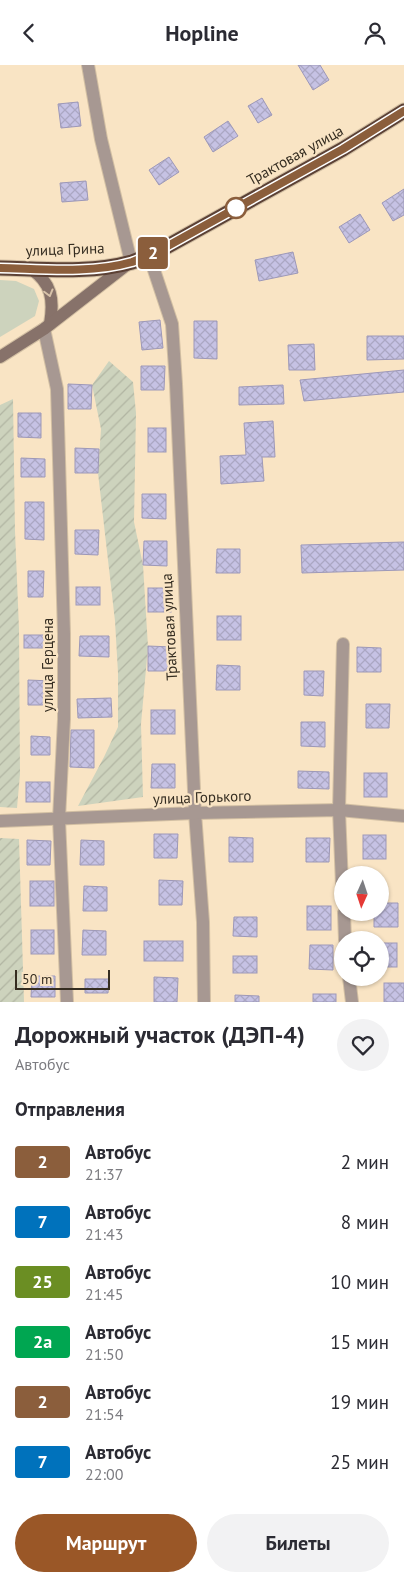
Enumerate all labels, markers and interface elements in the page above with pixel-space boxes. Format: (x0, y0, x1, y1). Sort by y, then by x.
icon: back (15, 19, 43, 47)
text: Hopline (165, 19, 239, 47)
icon: person (361, 19, 389, 47)
street label: Трактовая улица (243, 121, 347, 189)
unlabelled marker (225, 197, 247, 219)
line badge: 2 (137, 237, 169, 269)
street label: улица Грина (25, 238, 105, 260)
text: 2 (148, 241, 158, 264)
one-way arrow (43, 288, 54, 297)
street label: Трактовая улица (157, 573, 181, 681)
street label: улица Герцена (38, 618, 57, 712)
street label: улица Горького (152, 786, 252, 808)
north arrow (334, 866, 389, 921)
map controls (334, 866, 389, 986)
button: locate (334, 931, 389, 986)
scale bar (15, 967, 110, 990)
text: 50 m (22, 970, 52, 988)
text: Дорожный участок (ДЭП-4) (15, 1019, 305, 1050)
button: heart (337, 1019, 389, 1071)
text: Автобус (15, 1054, 70, 1074)
text: Отправления (15, 1097, 125, 1121)
text: Автобус (85, 1140, 151, 1164)
text: 2 (37, 1150, 48, 1173)
text: 2 мин (341, 1150, 389, 1174)
text: 21:37 (85, 1164, 123, 1184)
text: Автобус (85, 1200, 151, 1224)
text: 7 (37, 1210, 48, 1233)
text: 8 мин (341, 1210, 389, 1234)
text: 21:43 (85, 1224, 123, 1244)
text: Автобус (85, 1260, 151, 1284)
text: 25 (32, 1270, 53, 1293)
text: 10 мин (330, 1270, 389, 1294)
text: 21:45 (85, 1284, 123, 1304)
text: Автобус (85, 1320, 151, 1344)
text: 2а (33, 1330, 52, 1353)
text: 15 мин (330, 1330, 389, 1354)
text: 21:50 (85, 1344, 123, 1364)
text: Автобус (85, 1380, 151, 1404)
text: 2 (37, 1390, 48, 1413)
text: 19 мин (330, 1390, 389, 1414)
text: 21:54 (85, 1404, 123, 1424)
text: Автобус (85, 1440, 151, 1464)
text: 7 (37, 1450, 48, 1473)
text: 25 мин (330, 1450, 389, 1474)
text: 22:00 (85, 1464, 123, 1484)
button: Маршрут (15, 1514, 197, 1572)
button: Билеты (207, 1514, 389, 1572)

